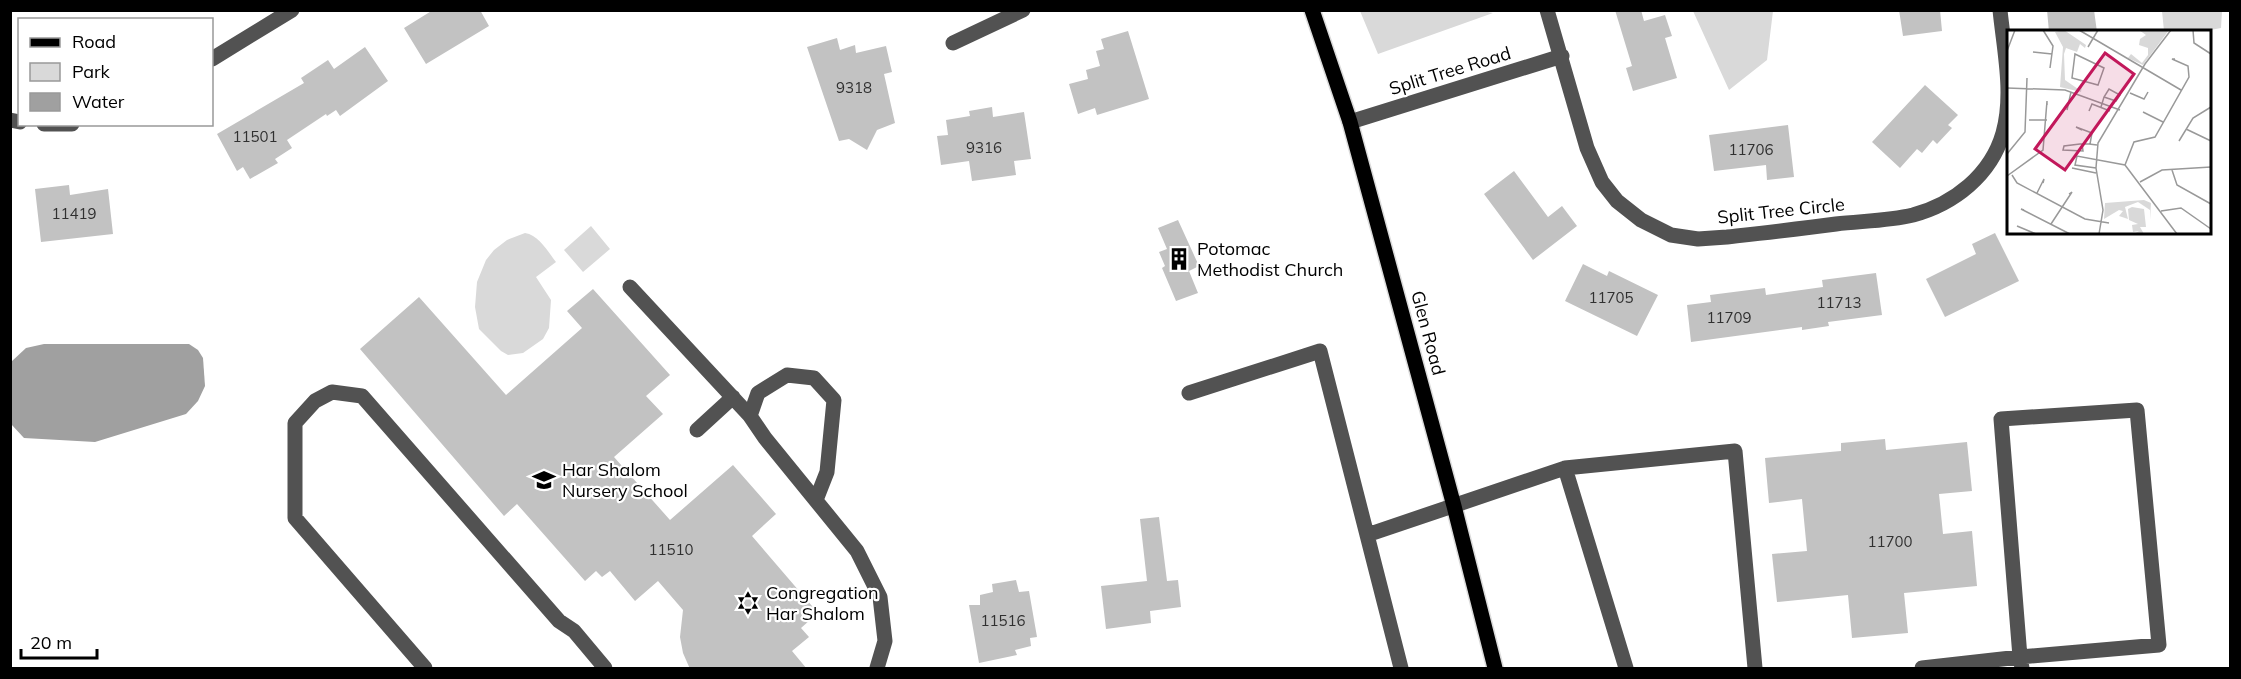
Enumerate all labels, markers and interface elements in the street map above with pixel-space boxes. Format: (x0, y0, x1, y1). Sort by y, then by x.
legend (18, 18, 213, 126)
text: Road (72, 30, 116, 53)
inset map (2007, 30, 2211, 234)
street label: Split Tree Road (1386, 41, 1513, 100)
text: Park (72, 60, 111, 83)
house number: 9318 (836, 78, 872, 97)
text: Water (72, 90, 125, 113)
house number: 11501 (232, 127, 278, 146)
house number: 9316 (966, 138, 1002, 157)
house number: 11706 (1728, 140, 1774, 159)
street label: Split Tree Circle (1716, 192, 1846, 229)
house number: 11419 (51, 204, 97, 223)
place label: Potomac Methodist Church (1197, 237, 1343, 281)
building icon: Potomac Methodist Church (1166, 246, 1192, 272)
street label: Glen Road (1406, 288, 1451, 378)
house number: 11705 (1588, 288, 1634, 307)
house number: 11713 (1816, 293, 1862, 312)
house number: 11709 (1706, 308, 1752, 327)
place label: Har Shalom Nursery School (562, 458, 688, 502)
school or university icon: Har Shalom Nursery School (531, 467, 557, 493)
house number: 11700 (1867, 532, 1913, 551)
house number: 11510 (648, 540, 694, 559)
place label: Congregation Har Shalom (766, 581, 879, 625)
synagogue icon: Congregation Har Shalom (735, 590, 761, 616)
house number: 11516 (980, 611, 1026, 630)
scale bar (21, 622, 98, 660)
text: 20 m (30, 631, 72, 654)

